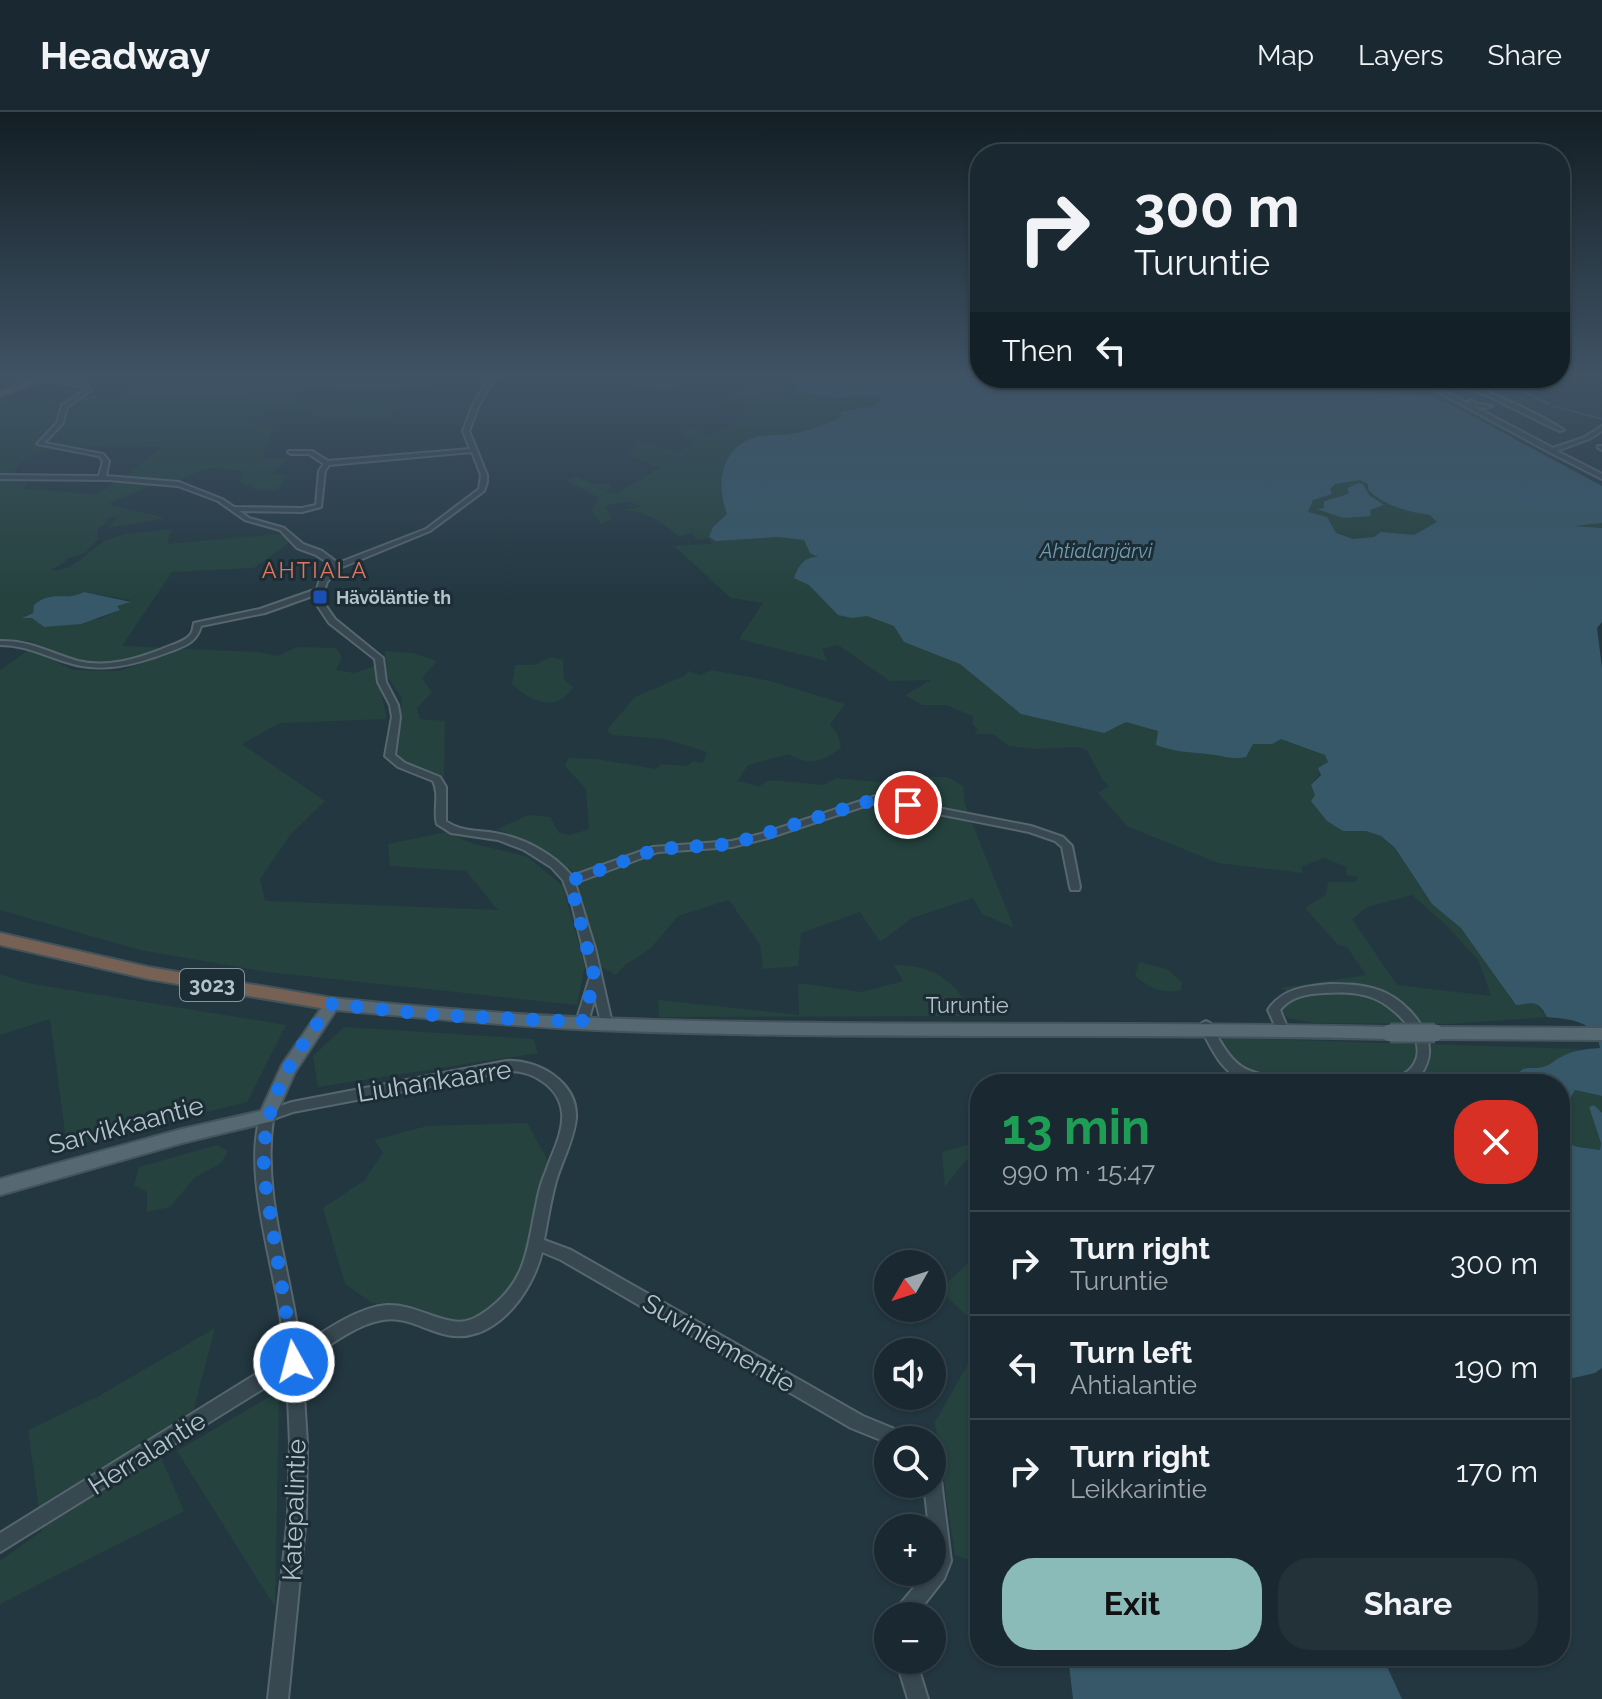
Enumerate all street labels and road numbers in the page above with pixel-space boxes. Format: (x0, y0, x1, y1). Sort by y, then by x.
road number: 3023 (180, 969, 244, 1001)
street label: Turuntie (925, 992, 1009, 1018)
street label: Liuhankaarre (355, 1054, 513, 1108)
street label: Sarvikkaantie (45, 1090, 207, 1160)
street label: Suviniementie (638, 1287, 800, 1399)
street label: Herralantie (83, 1405, 211, 1501)
street label: Katepalintie (277, 1438, 311, 1582)

